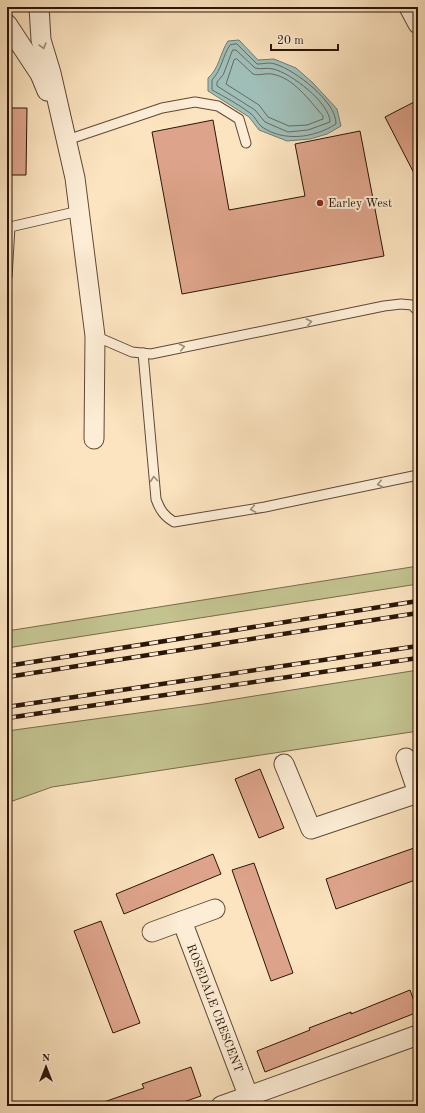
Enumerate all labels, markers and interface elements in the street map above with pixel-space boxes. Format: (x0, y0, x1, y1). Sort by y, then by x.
scale bar (271, 26, 338, 52)
text: 20 m (277, 35, 304, 47)
one-way arrow (38, 42, 47, 49)
marker: Earley West (315, 198, 325, 208)
place label: Earley West (328, 198, 392, 210)
one-way arrow (306, 318, 312, 326)
one-way arrow (179, 344, 185, 352)
one-way arrow (150, 476, 159, 482)
one-way arrow (377, 479, 383, 487)
one-way arrow (249, 505, 256, 513)
street label: ROSEDALE CRESCENT (184, 942, 244, 1074)
north arrow (26, 1047, 66, 1087)
text: N (42, 1053, 51, 1064)

